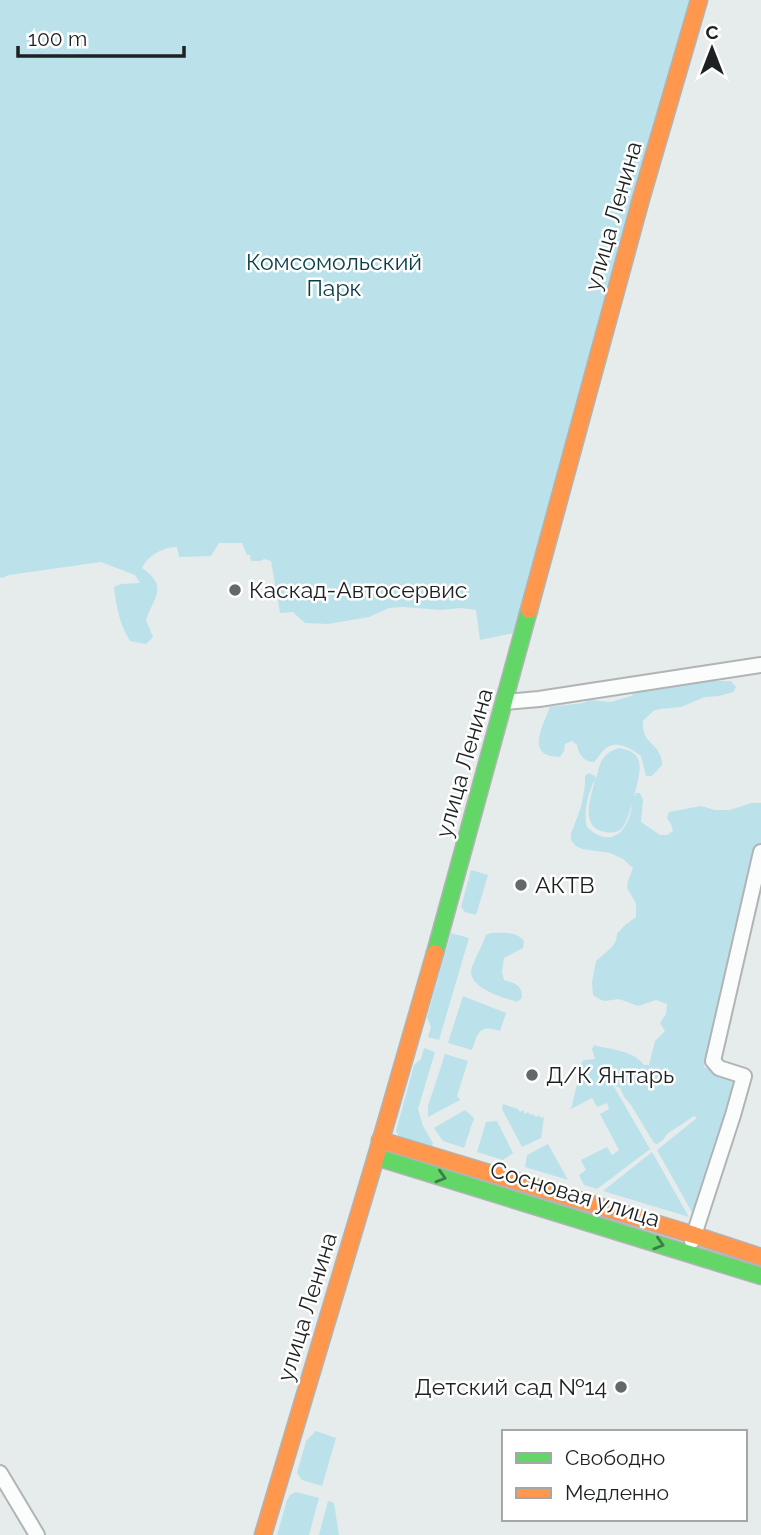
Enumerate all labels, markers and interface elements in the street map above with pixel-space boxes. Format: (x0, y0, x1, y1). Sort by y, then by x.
scale bar (18, 14, 184, 58)
north arrow (677, 14, 747, 84)
text: С (705, 21, 719, 43)
text: 100 m (28, 26, 87, 51)
street label: улица Ленина (578, 138, 647, 294)
park label: Комсомольский Парк (246, 248, 422, 301)
place label: Каскад-Автосервис (249, 576, 467, 603)
marker: Каскад-Автосервис (227, 582, 243, 598)
street label: улица Ленина (429, 685, 498, 841)
place label: АКТВ (535, 871, 594, 898)
marker: АКТВ (513, 877, 529, 893)
place label: Д/К Янтарь (546, 1061, 674, 1088)
marker: Д/К Янтарь (524, 1067, 540, 1083)
street label: Сосновая улица (487, 1155, 663, 1232)
one-way arrow (435, 1169, 447, 1184)
street label: улица Ленина (271, 1229, 342, 1385)
one-way arrow (652, 1235, 664, 1250)
place label: Детский сад №14 (415, 1373, 607, 1400)
marker: Детский сад №14 (613, 1379, 629, 1395)
legend (502, 1430, 747, 1521)
text: Свободно (565, 1445, 665, 1470)
text: Медленно (565, 1480, 669, 1505)

